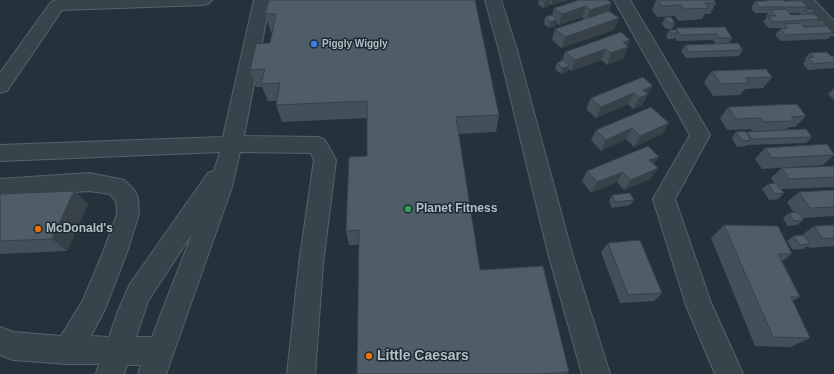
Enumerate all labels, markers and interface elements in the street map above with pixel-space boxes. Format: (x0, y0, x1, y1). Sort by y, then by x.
place label: Piggly Wiggly (322, 38, 387, 50)
marker: Piggly Wiggly (309, 39, 319, 49)
place label: Planet Fitness (416, 202, 497, 216)
marker: Planet Fitness (403, 204, 413, 214)
place label: McDonald's (46, 222, 113, 236)
marker: McDonald's (33, 224, 43, 234)
place label: Little Caesars (377, 348, 469, 364)
marker: Little Caesars (364, 351, 374, 361)

